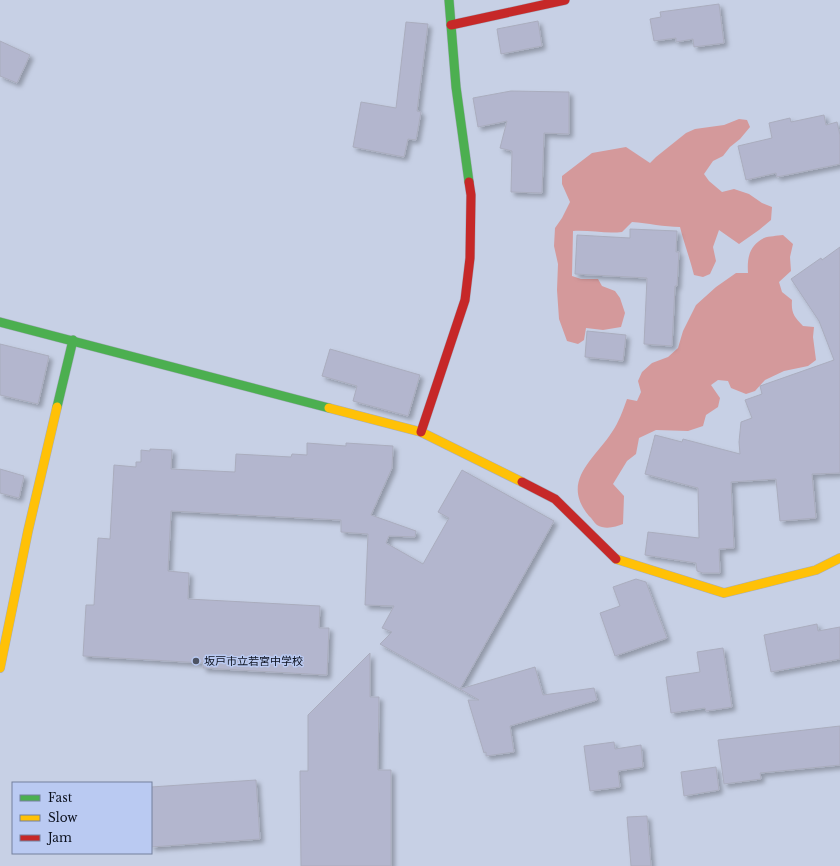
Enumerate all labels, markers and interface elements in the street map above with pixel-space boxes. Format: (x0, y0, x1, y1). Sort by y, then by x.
place label: 坂戸市立若宮中学校 (204, 654, 303, 668)
marker: 坂戸市立若宮中学校 (191, 656, 201, 666)
legend (12, 782, 152, 854)
text: Fast (48, 790, 73, 805)
text: Slow (48, 810, 78, 825)
text: Jam (46, 830, 72, 845)

